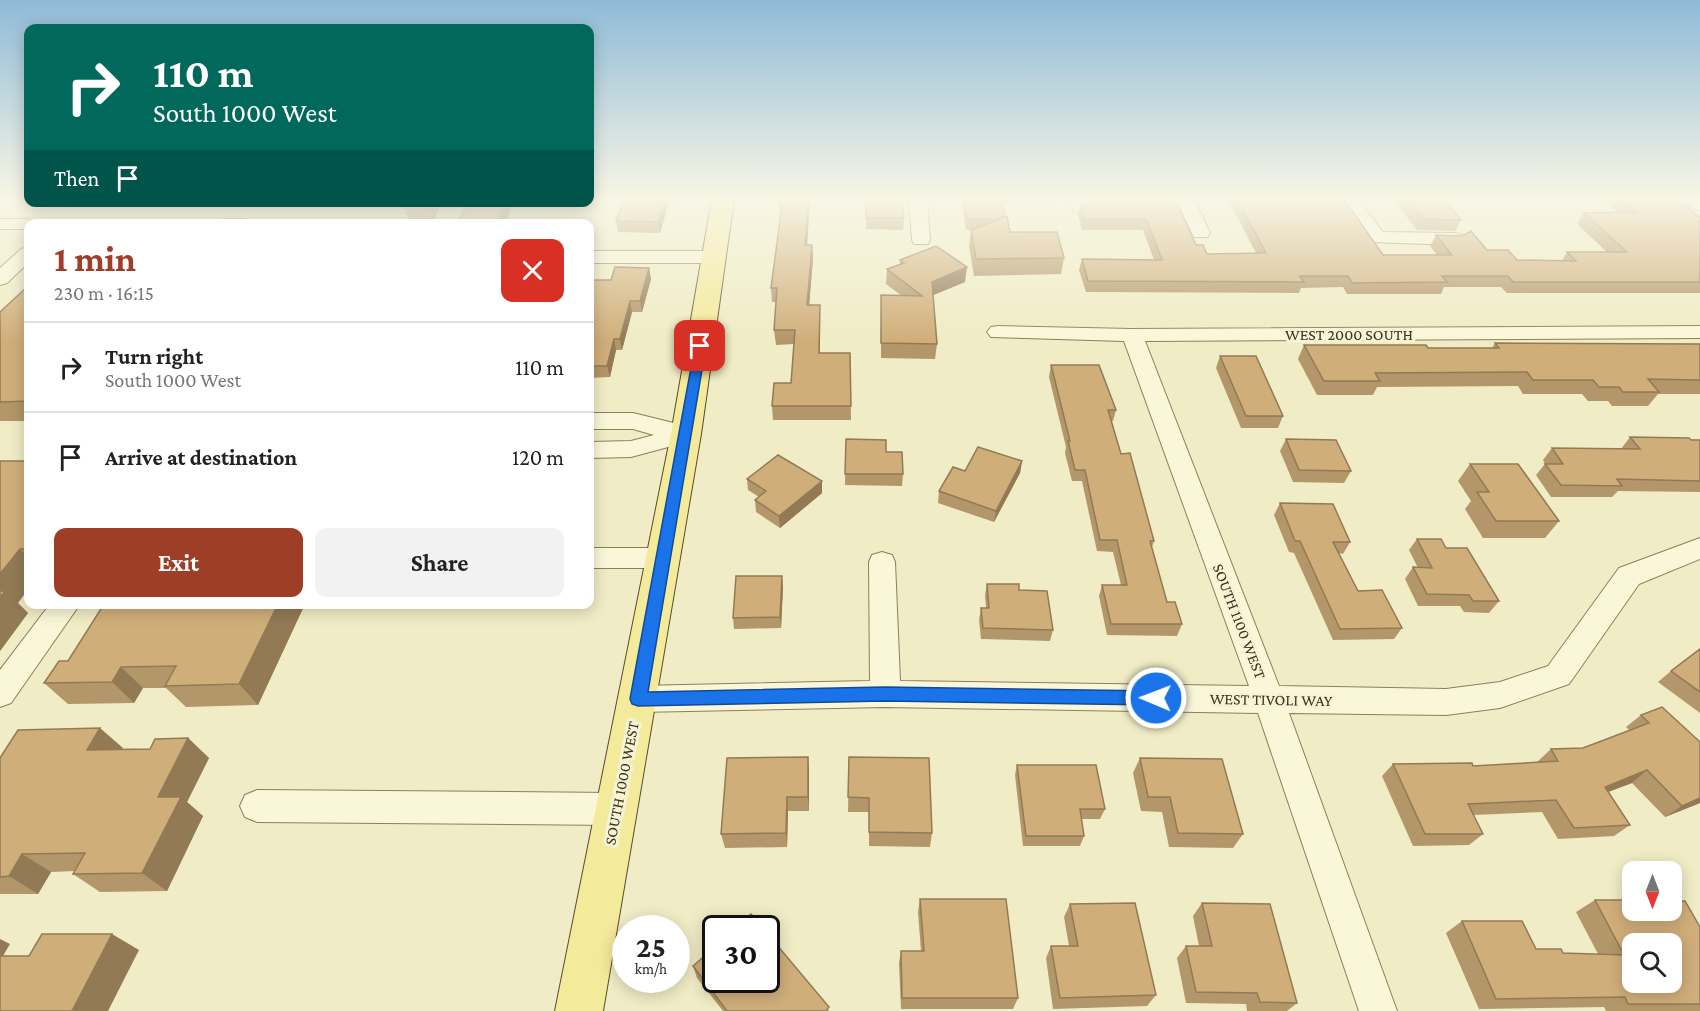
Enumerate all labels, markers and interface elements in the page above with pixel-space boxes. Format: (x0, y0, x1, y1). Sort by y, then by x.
icon: right (54, 48, 132, 126)
text: 110 m (153, 49, 254, 96)
text: South 1000 West (153, 98, 337, 128)
icon: arrive (111, 162, 144, 195)
text: Then (54, 166, 99, 191)
text: 1 min (54, 239, 136, 279)
button: close (501, 239, 564, 302)
text: 230 m · 16:15 (54, 282, 154, 304)
pin (674, 320, 725, 371)
street label: WEST 2000 SOUTH (1285, 326, 1413, 343)
icon: arrive (683, 329, 716, 362)
text: Turn right (105, 344, 203, 369)
icon: right (54, 351, 87, 384)
text: 110 m (515, 355, 564, 380)
text: South 1000 West (105, 369, 241, 391)
icon: arrive (54, 441, 87, 474)
text: Arrive at destination (105, 445, 297, 470)
text: 120 m (512, 445, 564, 470)
button: Exit (54, 528, 303, 597)
button: Share (315, 528, 564, 597)
street label: SOUTH 1100 WEST (1210, 561, 1269, 681)
position arrow (1124, 666, 1188, 730)
street label: WEST TIVOLI WAY (1210, 690, 1333, 709)
street label: SOUTH 1000 WEST (601, 719, 642, 846)
north arrow (1622, 861, 1682, 921)
map controls (1622, 861, 1682, 993)
speed limit sign: 30 (702, 915, 780, 993)
text: 25 (636, 930, 666, 963)
button: search (1622, 933, 1682, 993)
text: km/h (635, 961, 667, 977)

